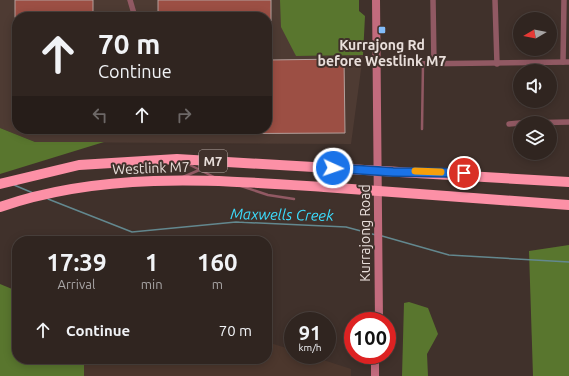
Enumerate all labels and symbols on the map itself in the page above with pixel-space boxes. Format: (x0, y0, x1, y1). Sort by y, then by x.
north arrow (513, 12, 557, 56)
marker: Kurrajong Rd before Westlink M7 (377, 25, 387, 35)
place label: Kurrajong Rd before Westlink M7 (318, 37, 447, 69)
position arrow (312, 147, 354, 189)
road number: M7 (199, 150, 227, 172)
pin (447, 156, 481, 190)
street label: Westlink M7 (112, 159, 190, 177)
street label: Kurrajong Road (357, 184, 373, 282)
water label: Maxwells Creek (230, 205, 334, 224)
speed limit sign: 100 (344, 312, 396, 364)

